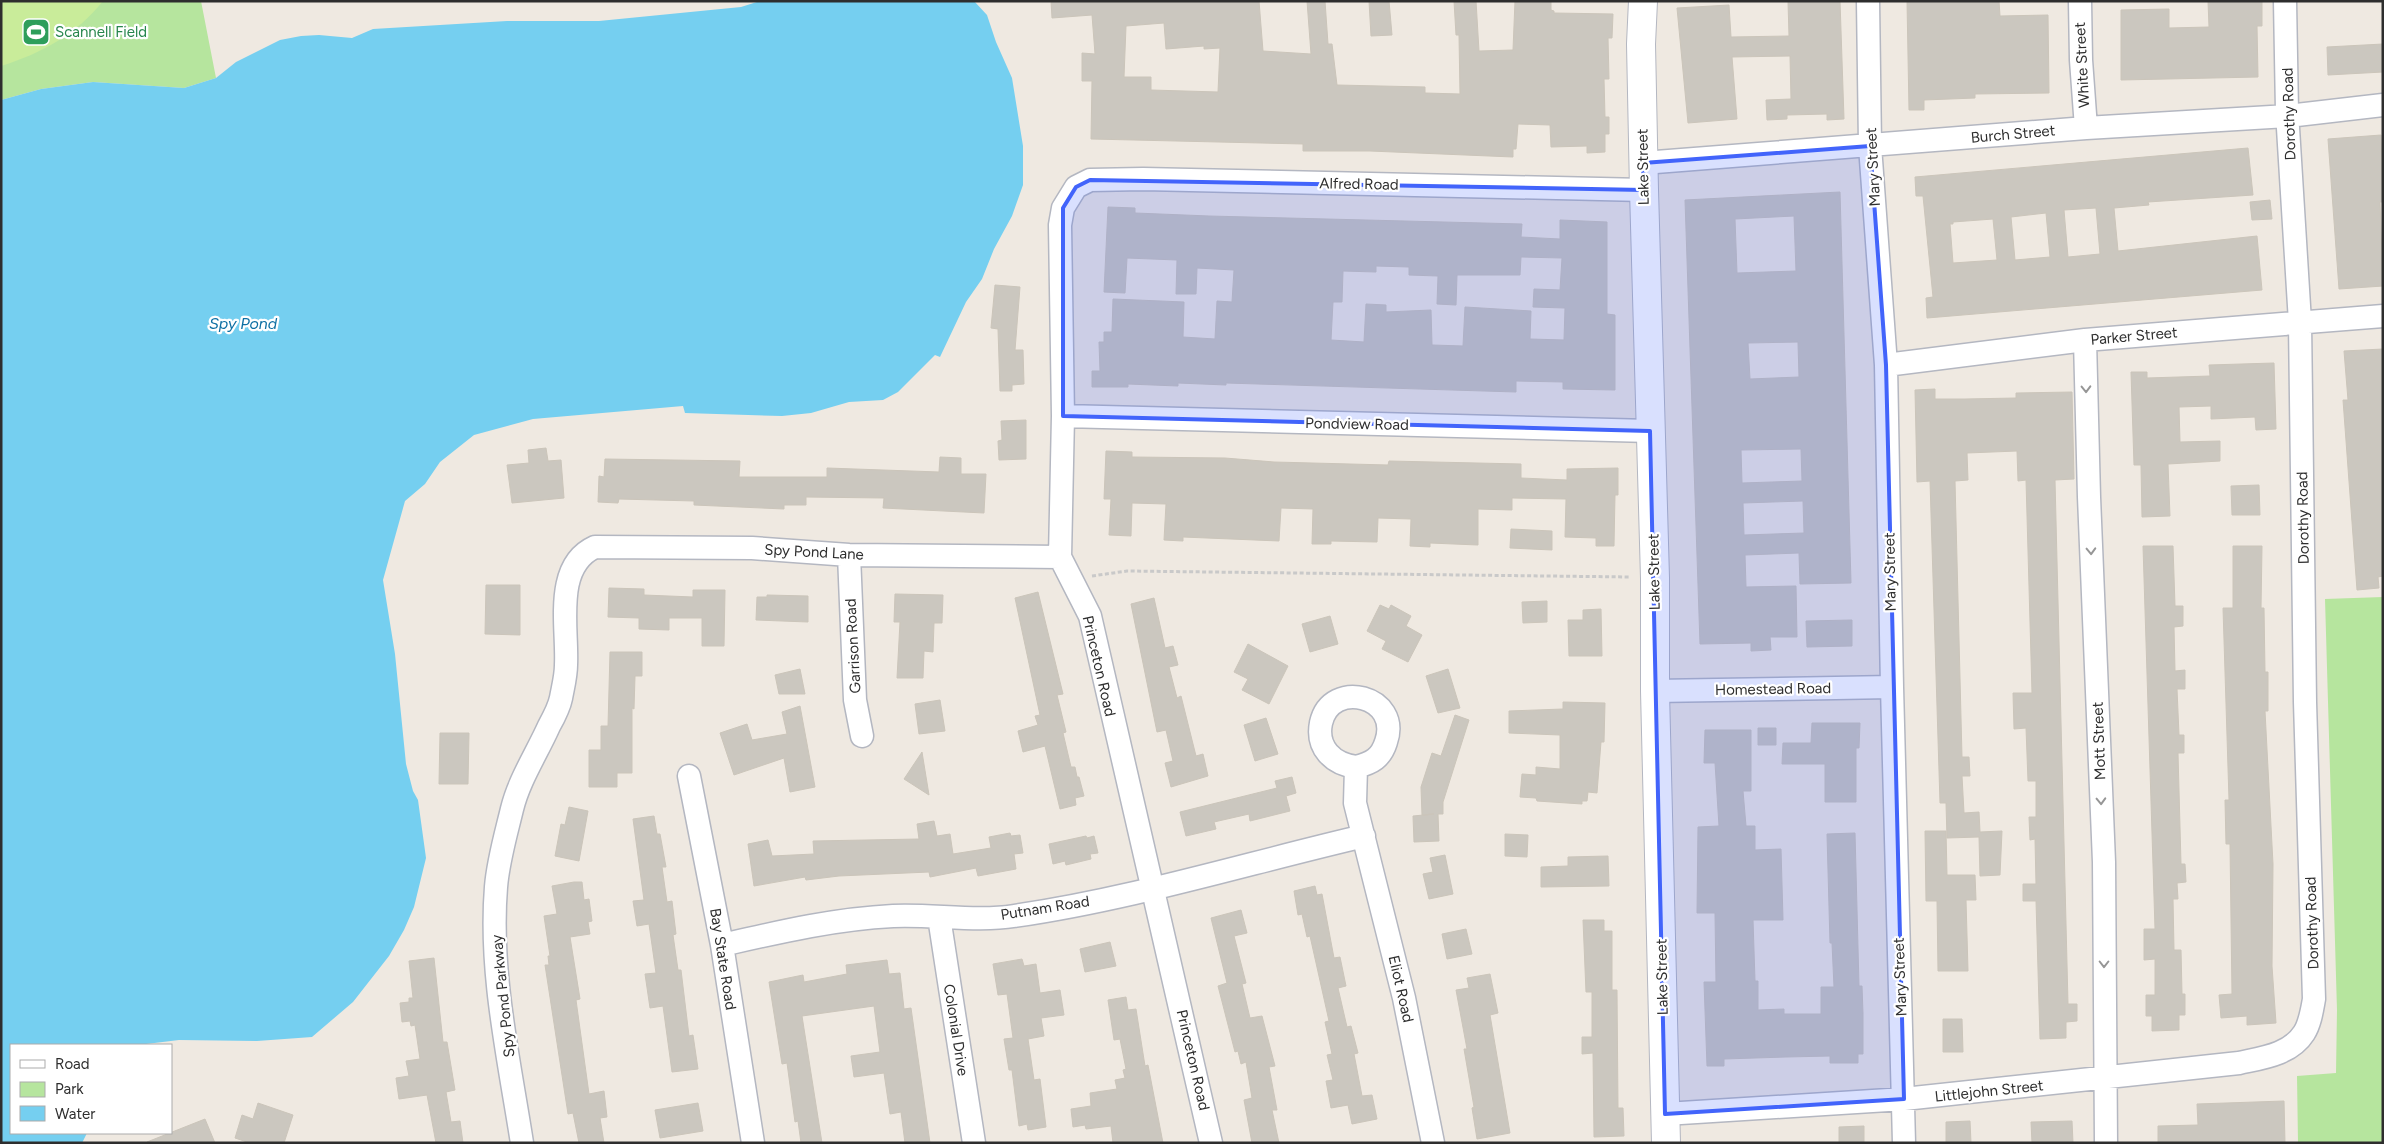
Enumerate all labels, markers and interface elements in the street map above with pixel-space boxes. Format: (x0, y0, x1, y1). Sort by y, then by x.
sports icon: Scannell Field (21, 17, 51, 47)
street label: White Street (2071, 21, 2093, 108)
place label: Scannell Field (55, 23, 147, 41)
street label: Dorothy Road (2278, 67, 2300, 161)
street label: Burch Street (1970, 121, 2056, 147)
street label: Mary Street (1862, 127, 1884, 207)
street label: Lake Street (1633, 128, 1653, 205)
street label: Alfred Road (1319, 174, 1399, 194)
water label: Spy Pond (209, 314, 278, 333)
street label: Parker Street (2090, 323, 2179, 349)
one-way arrow (2081, 386, 2091, 393)
street label: Pondview Road (1305, 414, 1409, 434)
street label: Dorothy Road (2293, 471, 2313, 565)
street label: Mary Street (1880, 532, 1900, 612)
street label: Lake Street (1644, 533, 1664, 610)
street label: Spy Pond Lane (764, 540, 864, 564)
one-way arrow (2086, 548, 2096, 556)
street label: Garrison Road (842, 598, 864, 694)
street label: Princeton Road (1079, 614, 1119, 718)
street label: Homestead Road (1715, 679, 1831, 699)
street label: Mott Street (2089, 701, 2109, 781)
one-way arrow (2096, 797, 2107, 805)
street label: Dorothy Road (2301, 876, 2323, 970)
street label: Putnam Road (999, 892, 1091, 924)
street label: Bay State Road (706, 907, 740, 1011)
street label: Spy Pond Parkway (488, 934, 518, 1058)
street label: Mary Street (1890, 937, 1910, 1017)
street label: Lake Street (1652, 938, 1672, 1015)
street label: Eliot Road (1385, 954, 1417, 1024)
one-way arrow (2099, 960, 2109, 968)
street label: Colonial Drive (940, 983, 972, 1077)
street label: Princeton Road (1173, 1008, 1213, 1112)
legend (10, 1044, 172, 1134)
text: Road (55, 1055, 90, 1073)
street label: Littlejohn Street (1934, 1076, 2045, 1106)
text: Park (55, 1080, 84, 1098)
text: Water (55, 1105, 95, 1123)

